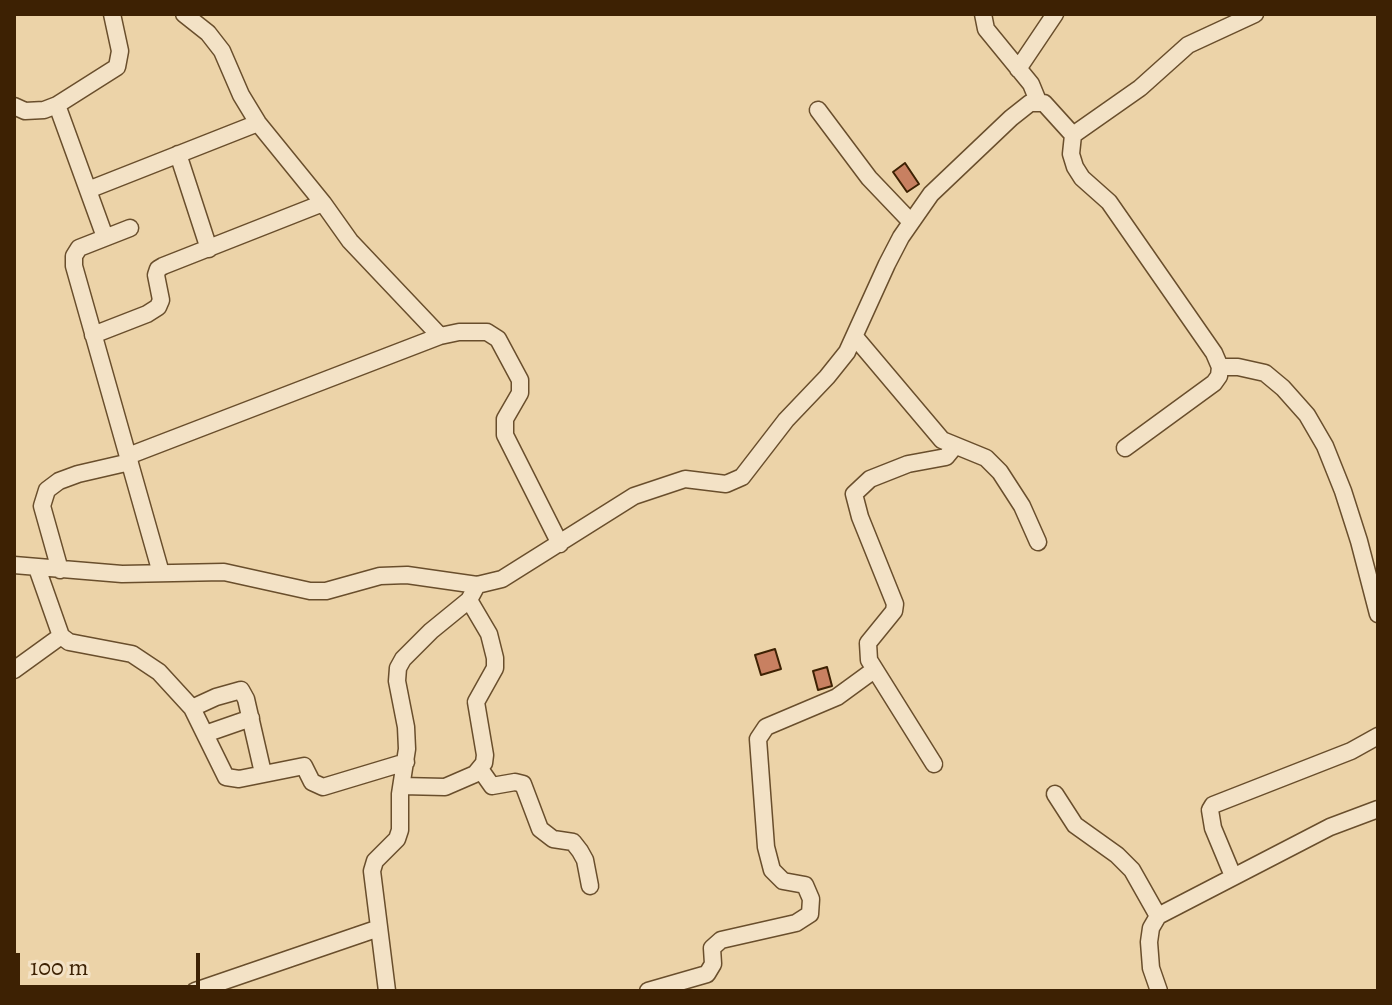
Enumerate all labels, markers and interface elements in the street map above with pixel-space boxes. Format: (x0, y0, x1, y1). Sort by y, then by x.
scale bar (20, 937, 204, 987)
text: 100 m (30, 951, 89, 983)

